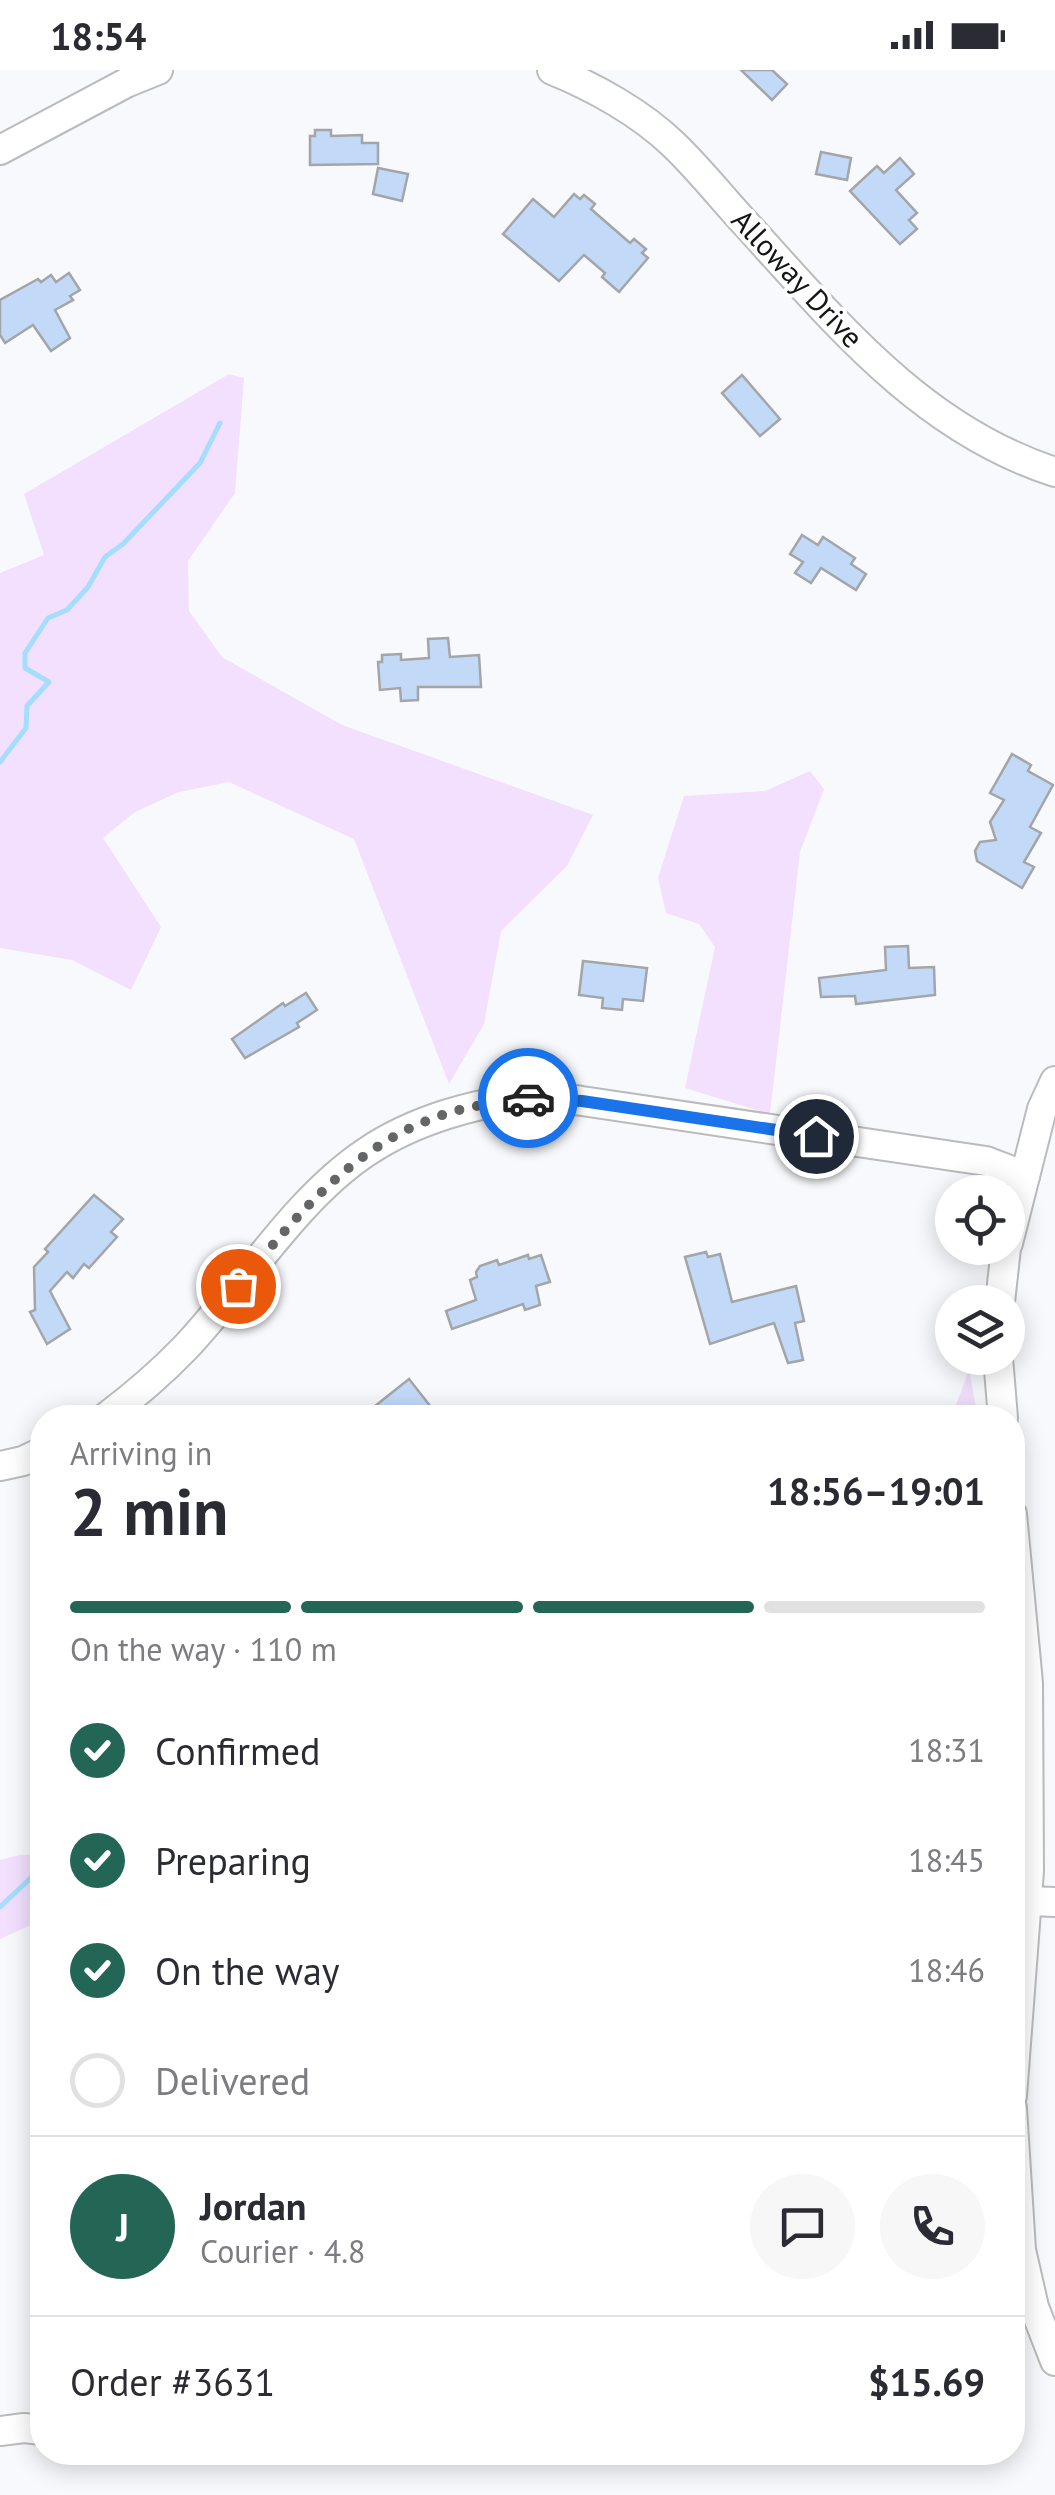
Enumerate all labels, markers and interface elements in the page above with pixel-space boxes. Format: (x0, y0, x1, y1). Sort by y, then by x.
text: 18:54 (50, 11, 146, 60)
street label: Alloway Drive (724, 200, 872, 356)
courier (478, 1048, 578, 1148)
icon: car (501, 1071, 556, 1126)
pin (774, 1094, 859, 1179)
icon: home (789, 1109, 844, 1164)
map controls (935, 1175, 1025, 1375)
button: locate (935, 1175, 1025, 1265)
pin (196, 1244, 281, 1329)
icon: bag (211, 1259, 266, 1314)
button: layers (935, 1285, 1025, 1375)
text: Arriving in (70, 1432, 212, 1474)
text: 18:56–19:01 (767, 1466, 985, 1515)
text: 2 min (70, 1469, 229, 1553)
text: On the way · 110 m (70, 1628, 337, 1670)
icon: check (70, 1723, 125, 1778)
text: Confirmed (155, 1726, 321, 1775)
text: 18:31 (908, 1729, 985, 1771)
icon: check (70, 1833, 125, 1888)
text: Preparing (155, 1836, 311, 1885)
text: 18:45 (908, 1839, 985, 1881)
icon: check (70, 1943, 125, 1998)
text: On the way (155, 1946, 340, 1995)
text: 18:46 (908, 1949, 985, 1991)
text: Delivered (155, 2056, 310, 2105)
button: chat (750, 2174, 855, 2279)
button: phone (880, 2174, 985, 2279)
text: Jordan (200, 2181, 306, 2230)
text: J (116, 2202, 129, 2251)
text: Courier · 4.8 (200, 2230, 366, 2272)
text: Order #3631 (70, 2357, 275, 2406)
text: $15.69 (868, 2357, 985, 2406)

